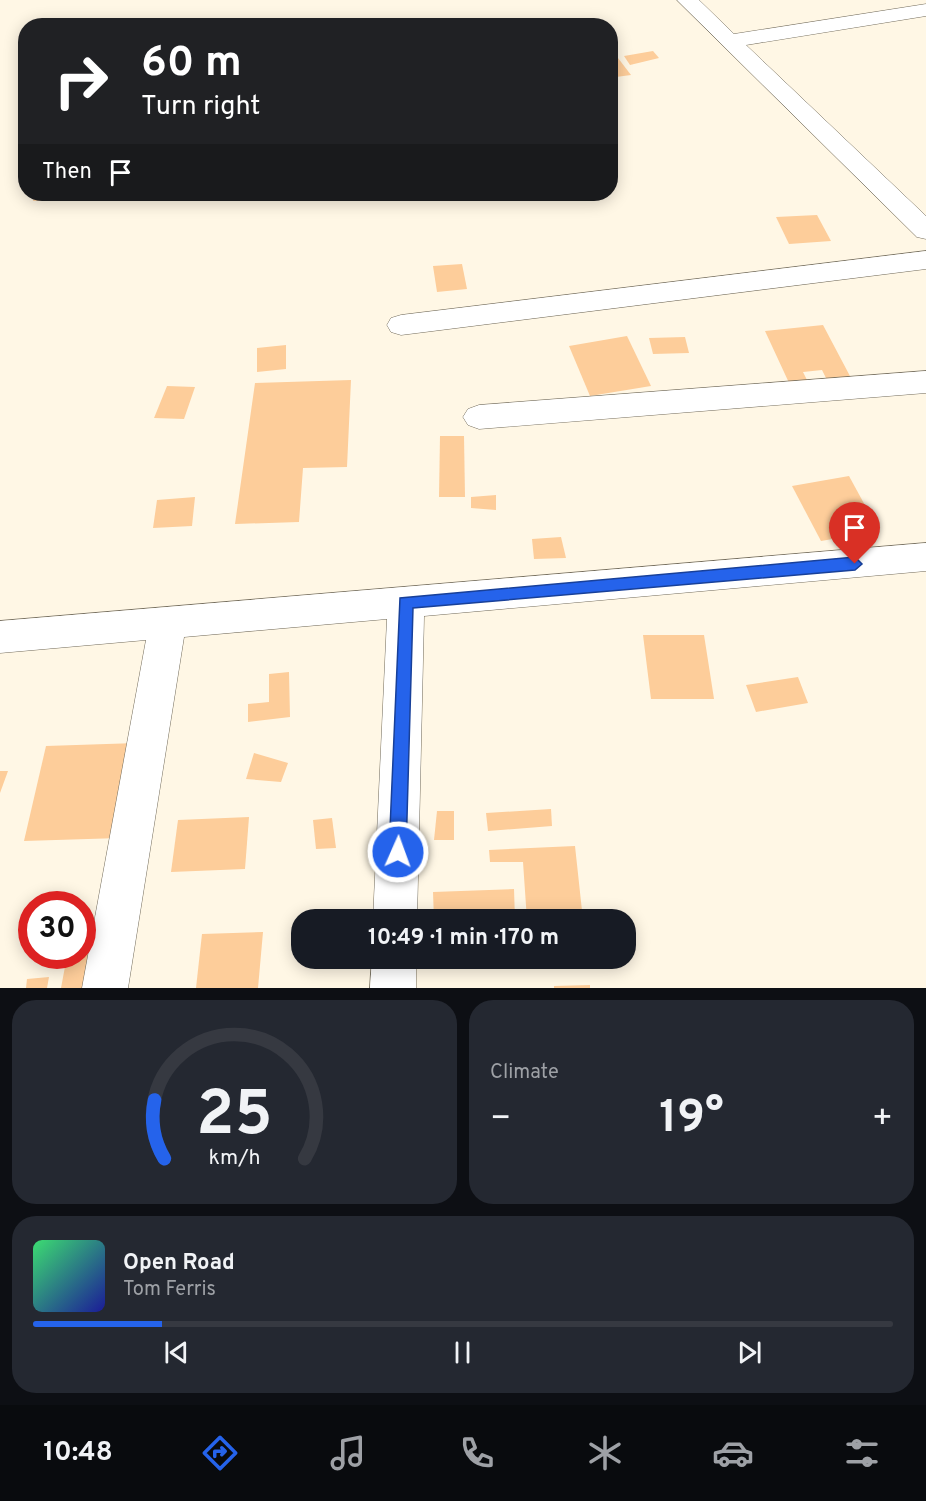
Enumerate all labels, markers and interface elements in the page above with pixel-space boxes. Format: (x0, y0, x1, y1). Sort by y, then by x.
text: 60 m (141, 38, 242, 91)
icon: right (42, 42, 120, 120)
text: Turn right (141, 90, 260, 124)
icon: arrive (104, 156, 137, 189)
text: Then (42, 159, 92, 186)
pin (829, 502, 880, 564)
icon: arrive (838, 511, 871, 544)
position arrow (366, 820, 430, 884)
speed limit sign: 30 (18, 891, 96, 969)
text: 10:49 · 1 min · 170 m (368, 925, 559, 952)
text: Climate (490, 1060, 559, 1086)
text: 25 (196, 1078, 273, 1157)
text: 19° (659, 1091, 724, 1148)
text: − (490, 1099, 511, 1141)
text: + (872, 1099, 893, 1141)
text: km/h (208, 1145, 261, 1172)
text: Open Road (123, 1250, 235, 1277)
text: Tom Ferris (123, 1277, 216, 1303)
icon: previous (160, 1336, 193, 1369)
icon: pause (446, 1336, 479, 1369)
icon: next (733, 1336, 766, 1369)
icon: directions (199, 1432, 241, 1474)
icon: music (327, 1432, 369, 1474)
icon: phone (456, 1432, 498, 1474)
icon: climate (584, 1432, 626, 1474)
icon: car (712, 1432, 754, 1474)
icon: filters (841, 1432, 883, 1474)
text: 10:48 (43, 1436, 113, 1470)

